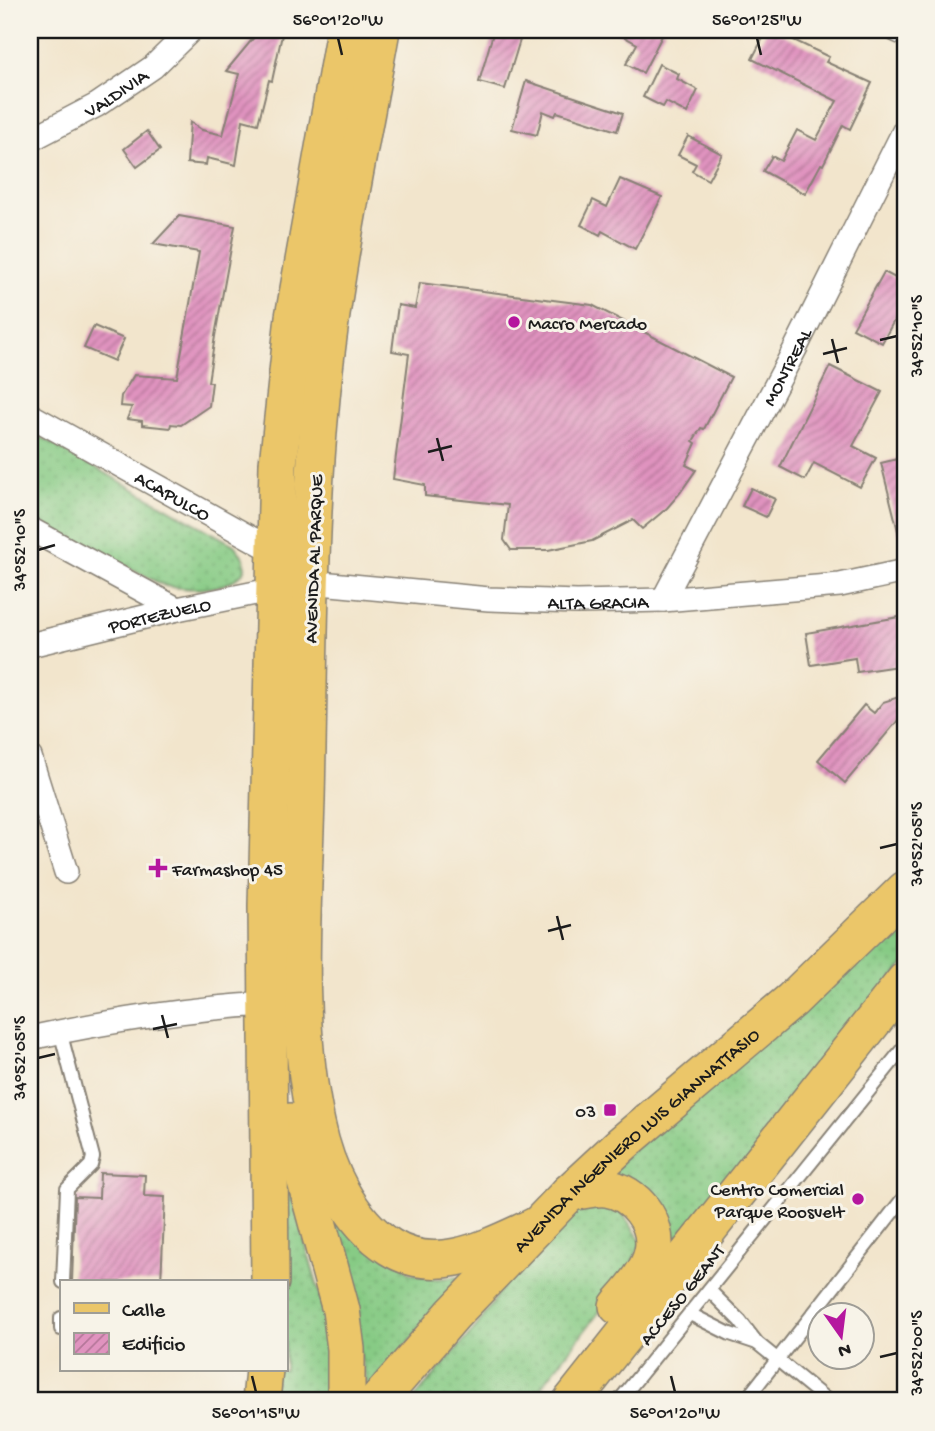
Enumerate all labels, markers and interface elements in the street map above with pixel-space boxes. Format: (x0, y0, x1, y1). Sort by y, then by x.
text: 56°01'20"W (293, 11, 383, 32)
text: 56°01'25"W (712, 11, 802, 32)
street label: VALDIVIA (80, 65, 155, 125)
text: 34°52'10"S (908, 294, 929, 378)
marker: Macro Mercado (506, 314, 522, 330)
place label: Macro Mercado (528, 314, 647, 337)
street label: MONTREAL (759, 324, 819, 411)
street label: ACAPULCO (130, 468, 214, 528)
street label: AVENIDA AL PARQUE (301, 473, 330, 644)
text: 34°52'10"S (11, 508, 32, 592)
street label: ALTA GRACIA (547, 592, 650, 617)
street label: PORTEZUELO (106, 594, 214, 641)
text: 34°52'05"S (908, 801, 929, 887)
marker: Farmashop 45 (150, 860, 166, 876)
place label: Farmashop 45 (171, 860, 283, 883)
text: 34°52'05"S (11, 1015, 32, 1101)
street label: AVENIDA INGENIERO LUIS GIANNATTASIO (510, 1024, 766, 1259)
place label: 03 (575, 1102, 596, 1125)
marker: 03 (602, 1102, 618, 1118)
place label: Centro Comercial Parque Roosvelt (711, 1180, 846, 1225)
marker: Centro Comercial Parque Roosvelt (850, 1191, 866, 1207)
street label: ACCESO GEANT (636, 1241, 732, 1351)
legend (60, 1280, 287, 1372)
text: Calle (122, 1300, 166, 1325)
north arrow (806, 1302, 876, 1372)
text: 34°52'00"S (908, 1310, 929, 1397)
text: Edificio (122, 1334, 186, 1359)
text: N (835, 1336, 853, 1362)
text: 56°01'15"W (212, 1404, 300, 1425)
text: 56°01'20"W (630, 1404, 720, 1425)

